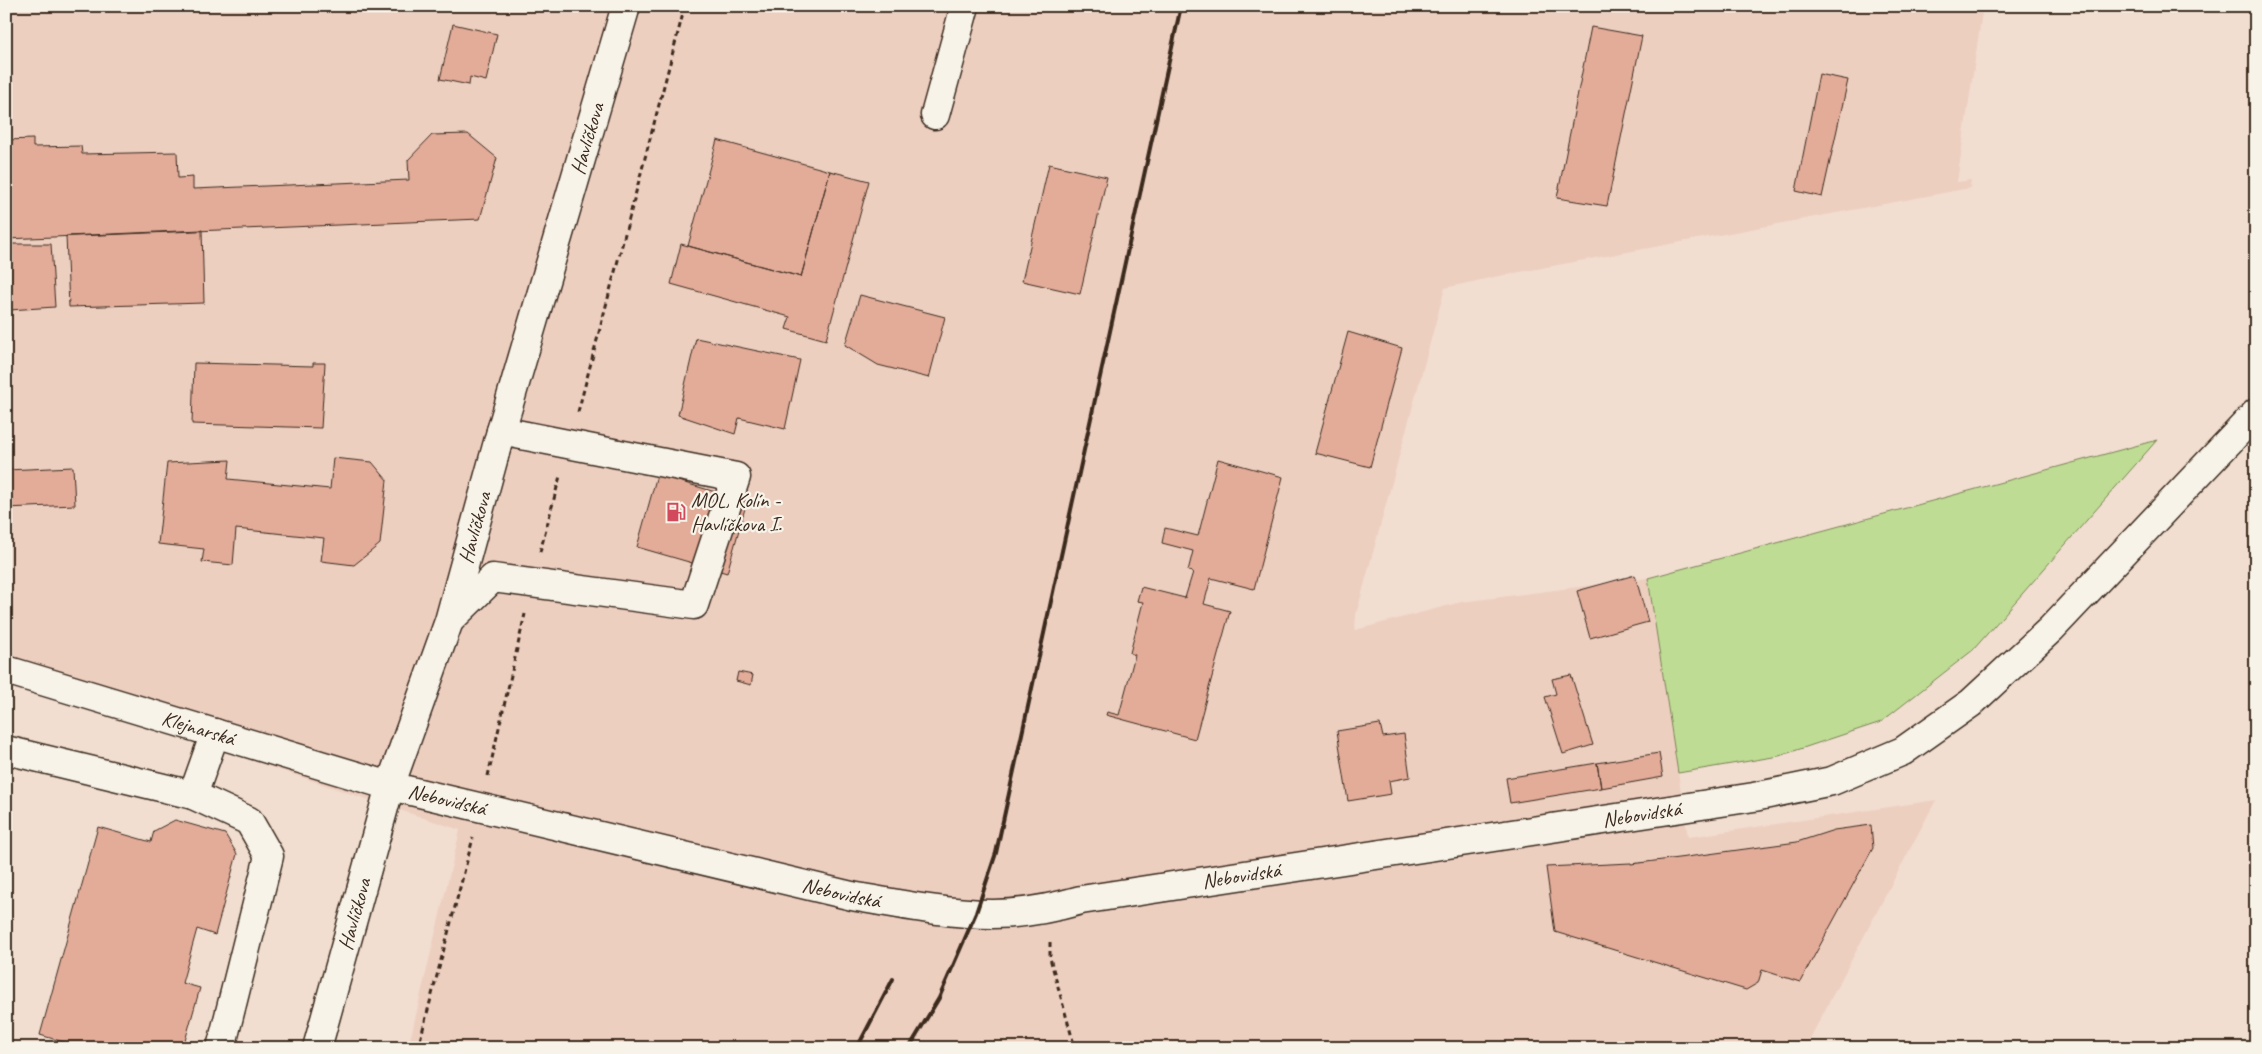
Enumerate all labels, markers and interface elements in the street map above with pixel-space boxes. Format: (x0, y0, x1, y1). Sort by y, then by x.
street label: Havlíčkova (564, 98, 610, 177)
street label: Havlíčkova (452, 487, 497, 566)
place label: MOL, Kolín - Havlíčkova I. (691, 487, 783, 537)
fuel station icon: MOL, Kolín - Havlíčkova I. (665, 501, 687, 523)
street label: Klejnarská (159, 705, 240, 752)
street label: Nebovidská (406, 778, 491, 822)
street label: Nebovidská (1601, 795, 1685, 833)
street label: Nebovidská (1200, 856, 1284, 894)
street label: Nebovidská (800, 872, 884, 914)
street label: Havlíčkova (332, 874, 377, 953)

